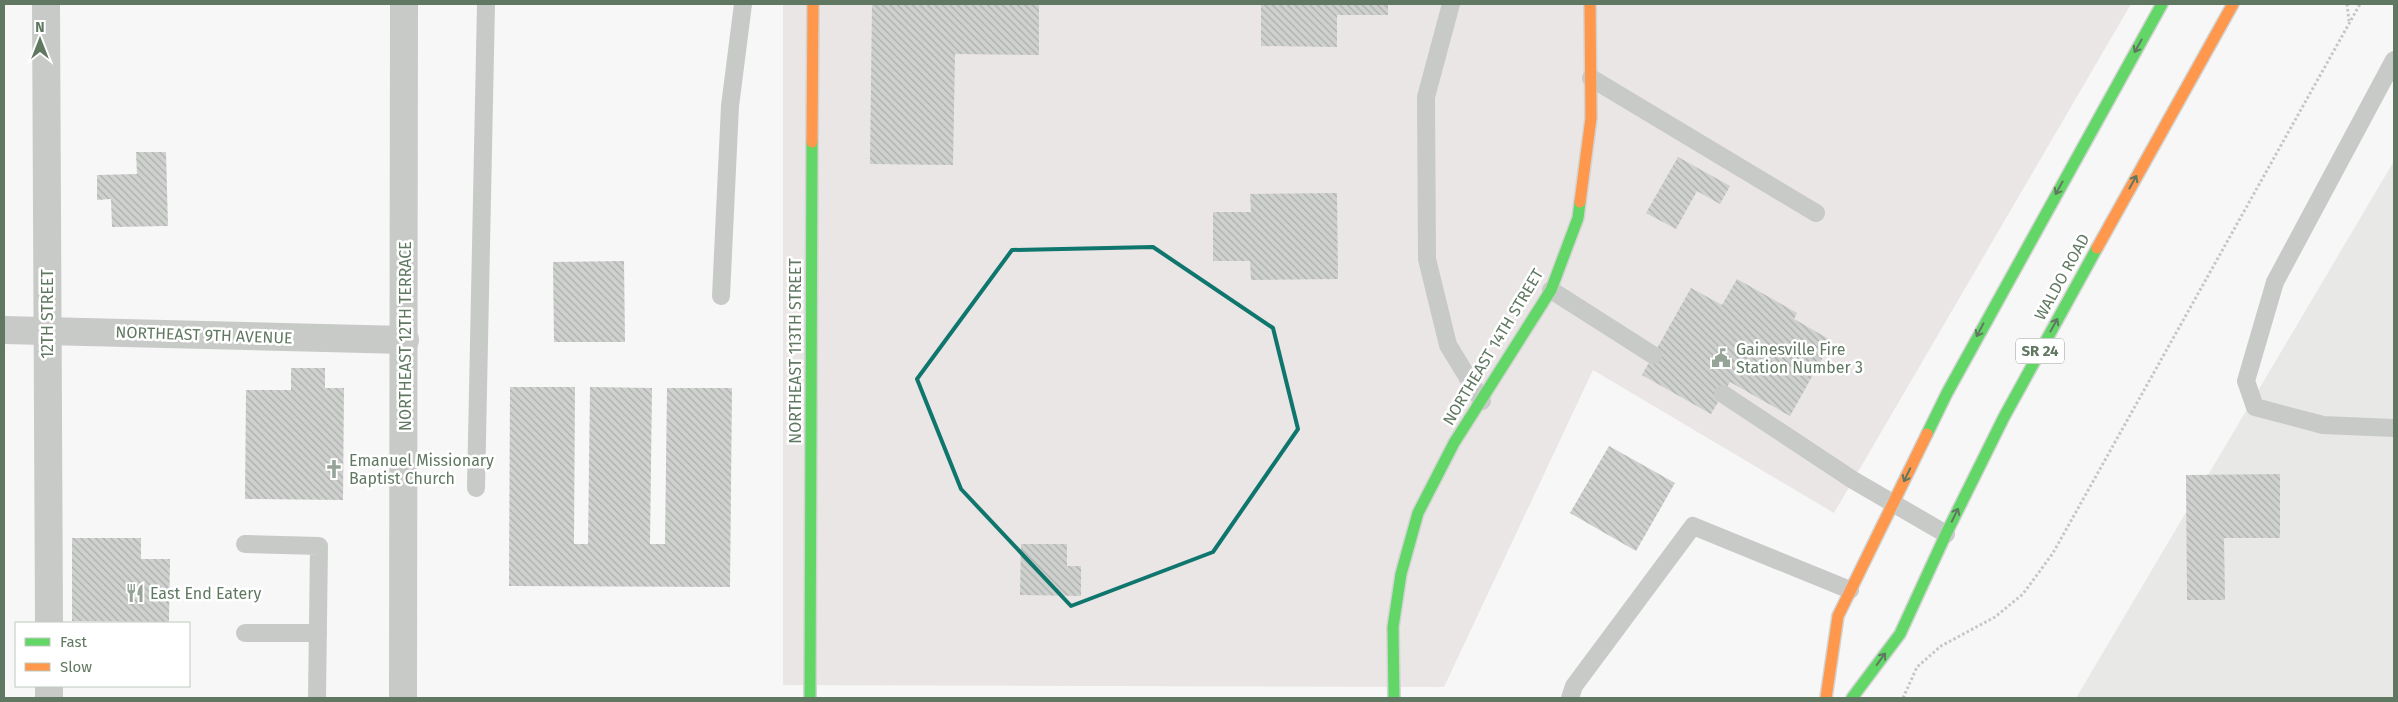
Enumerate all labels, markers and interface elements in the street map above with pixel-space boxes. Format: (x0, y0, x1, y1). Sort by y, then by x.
north arrow (15, 15, 65, 65)
text: N (35, 19, 45, 36)
one-way arrow (2133, 39, 2143, 54)
one-way arrow (2128, 175, 2138, 190)
one-way arrow (2054, 180, 2063, 195)
street label: WALDO ROAD (2030, 230, 2094, 324)
street label: NORTHEAST 12TH TERRACE (396, 241, 415, 431)
street label: NORTHEAST 113TH STREET (786, 258, 805, 444)
street label: NORTHEAST 14TH STREET (1439, 265, 1548, 429)
street label: 12TH STREET (38, 268, 57, 359)
one-way arrow (2050, 318, 2060, 332)
street label: NORTHEAST 9TH AVENUE (115, 322, 293, 348)
one-way arrow (1975, 323, 1985, 337)
road number: SR 24 (2016, 338, 2064, 364)
place label: Gainesville Fire Station Number 3 (1736, 340, 1863, 377)
public building icon: Gainesville Fire Station Number 3 (1710, 347, 1732, 369)
place label: Emanuel Missionary Baptist Church (349, 451, 494, 488)
church icon: Emanuel Missionary Baptist Church (323, 458, 345, 480)
one-way arrow (1901, 467, 1911, 482)
one-way arrow (1951, 508, 1960, 523)
restaurant icon: East End Eatery (124, 582, 146, 604)
place label: East End Eatery (150, 584, 261, 603)
legend (15, 622, 190, 687)
text: Fast (60, 633, 87, 651)
one-way arrow (1876, 652, 1886, 666)
text: Slow (60, 658, 92, 676)

